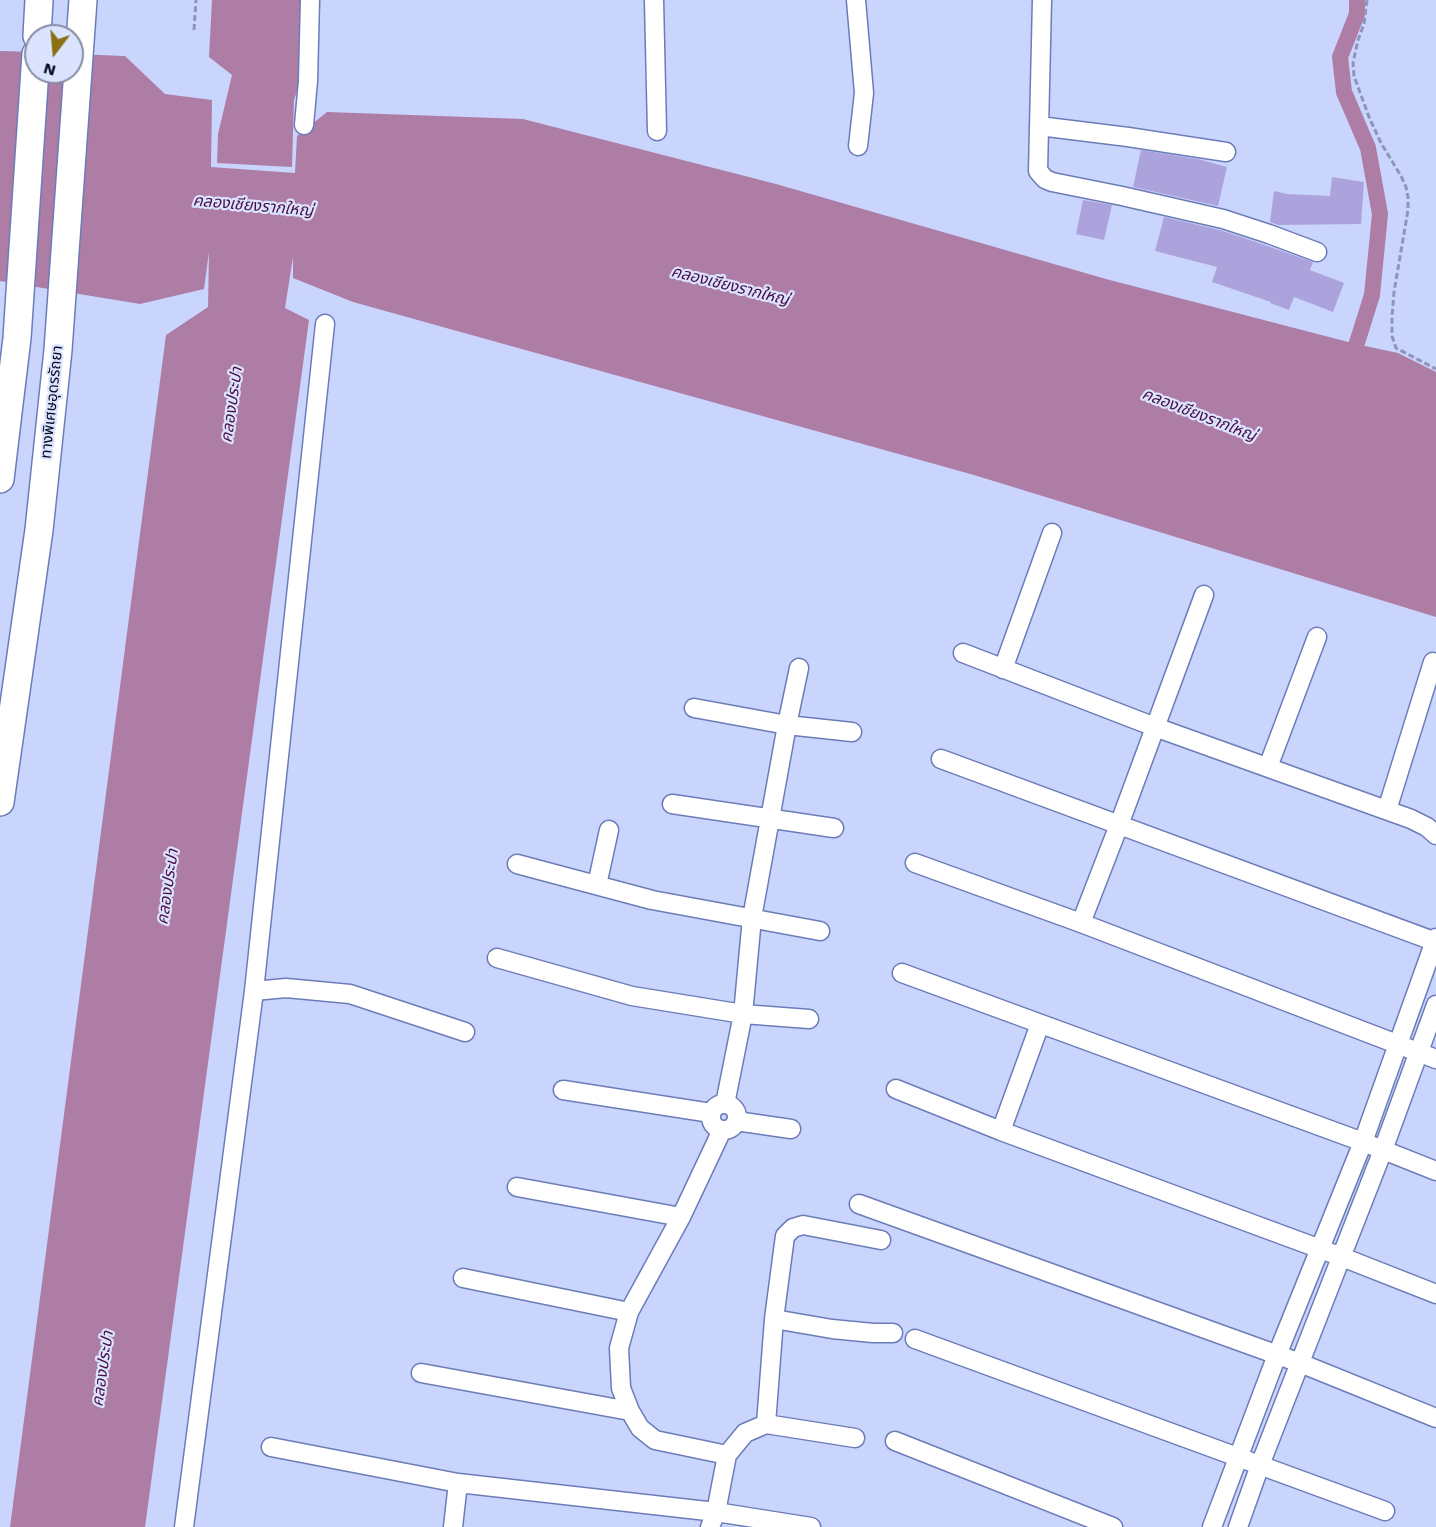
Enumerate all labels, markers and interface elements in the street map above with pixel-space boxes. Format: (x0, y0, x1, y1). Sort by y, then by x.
north arrow (24, 24, 84, 84)
text: N (41, 59, 58, 81)
water label: คลองเชียงรากใหญ่ (192, 191, 314, 221)
water label: คลองเชียงรากใหญ่ (669, 262, 791, 310)
street label: ทางพิเศษอุดรรัถยา (37, 345, 67, 459)
water label: คลองประปา (217, 366, 247, 444)
water label: คลองเชียงรากใหญ่ (1139, 384, 1259, 446)
water label: คลองประปา (153, 848, 183, 926)
water label: คลองประปา (88, 1330, 118, 1408)

